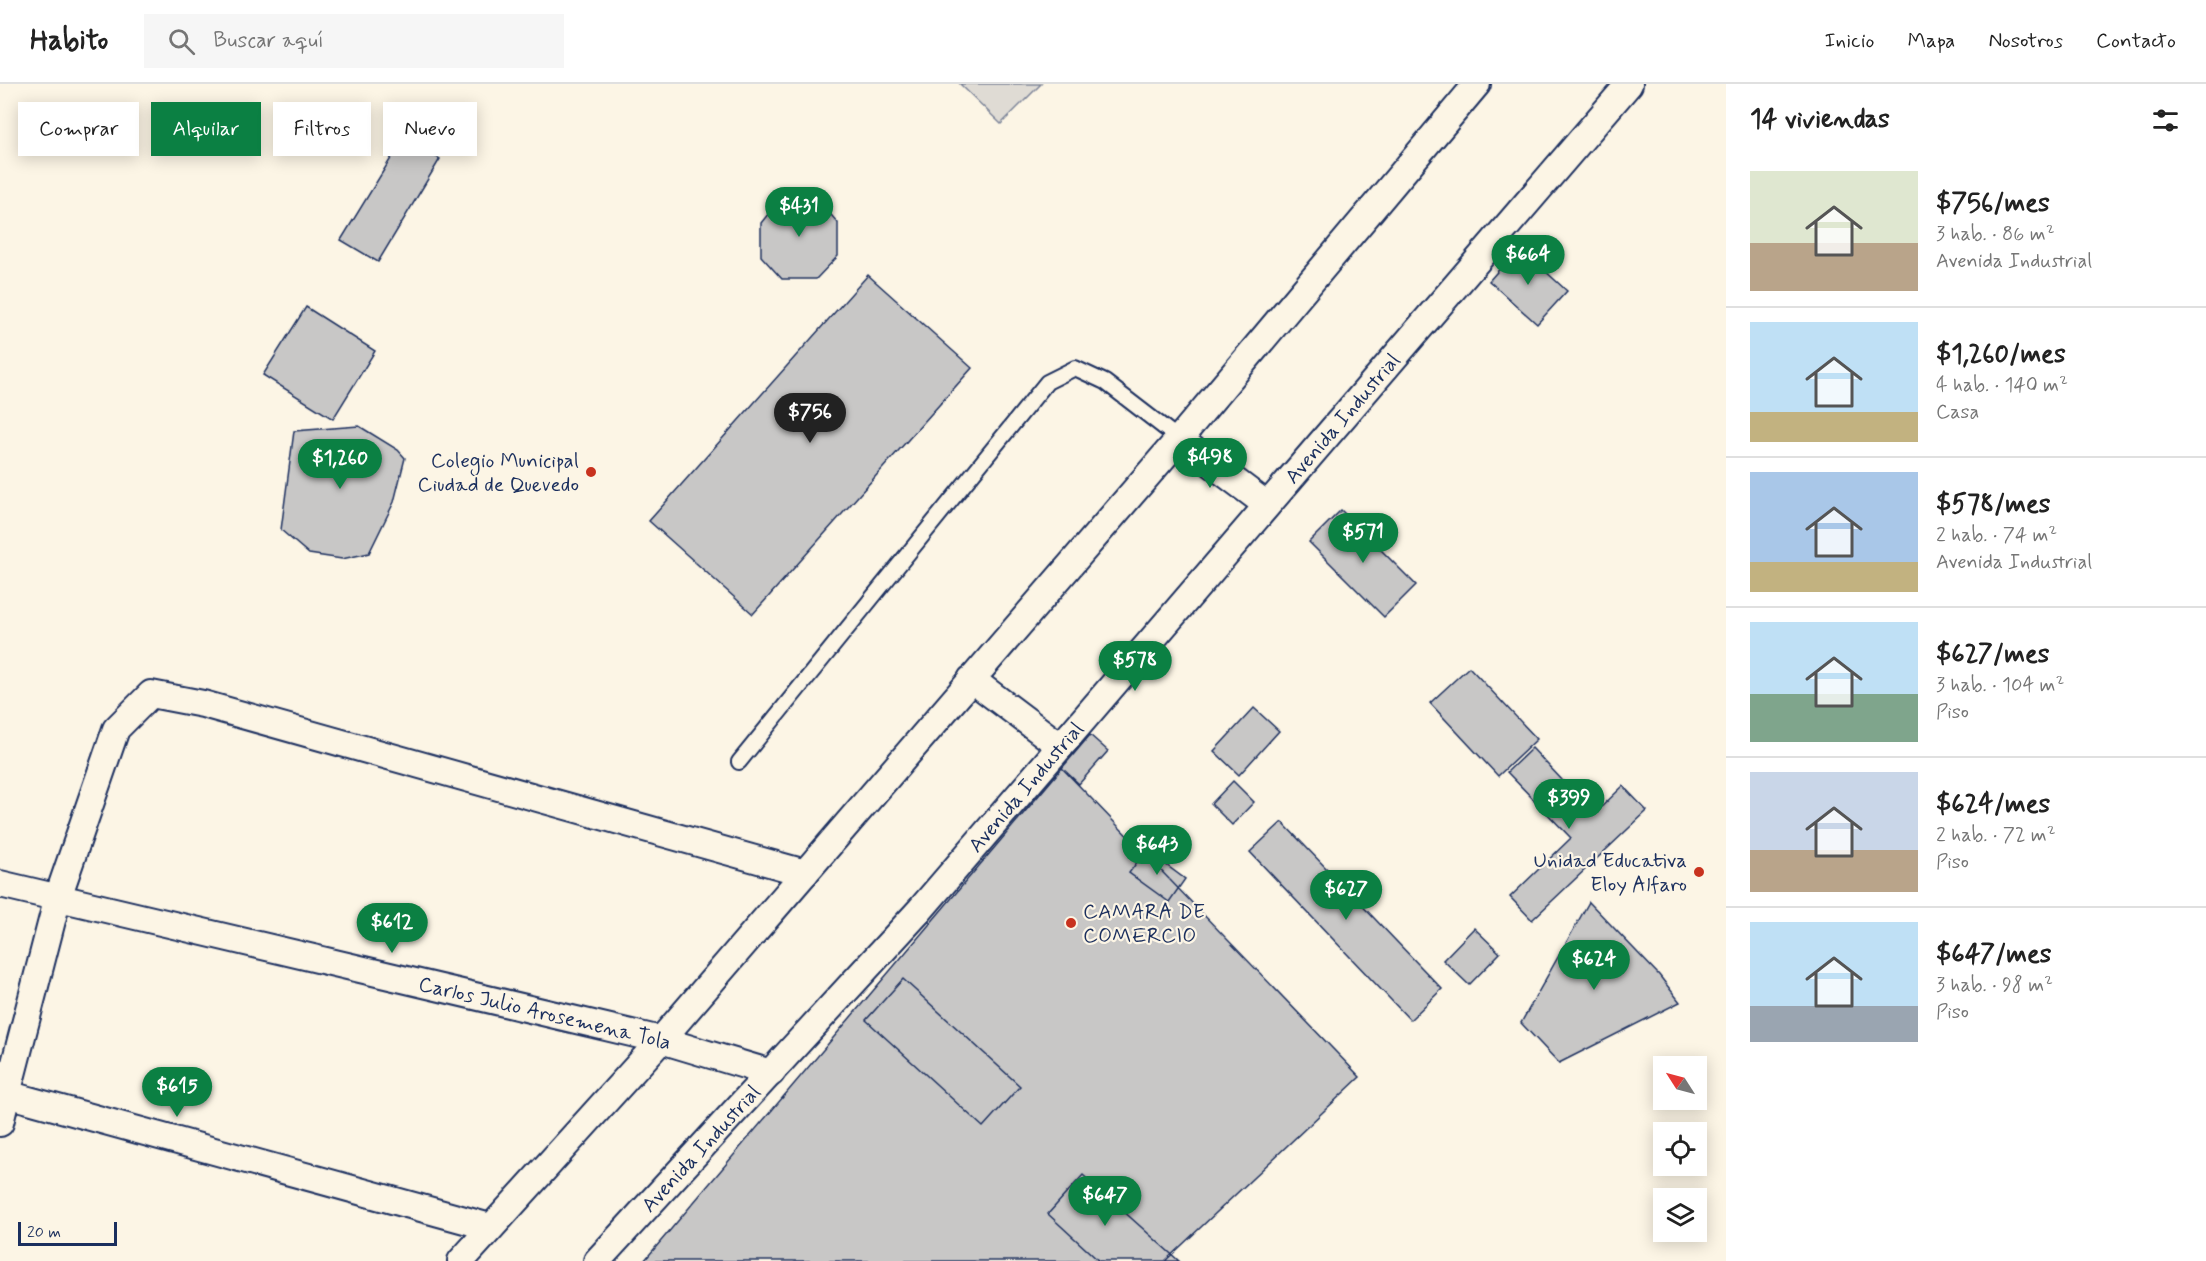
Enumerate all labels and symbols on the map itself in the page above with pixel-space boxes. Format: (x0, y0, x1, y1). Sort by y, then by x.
pin: $431 (763, 187, 835, 238)
pin: $664 (1492, 235, 1564, 286)
street label: Avenida Industrial (1279, 348, 1407, 490)
pin: $756 (774, 393, 846, 444)
pin: $498 (1174, 438, 1246, 489)
pin: $1,260 (291, 439, 389, 490)
place label: Colegio Municipal Ciudad de Quevedo (417, 447, 579, 499)
marker: Colegio Municipal Ciudad de Quevedo (584, 465, 598, 479)
pin: $571 (1327, 513, 1399, 564)
pin: $578 (1099, 641, 1171, 692)
street label: Avenida Industrial (962, 716, 1090, 859)
pin: $399 (1533, 779, 1605, 830)
pin: $643 (1121, 825, 1193, 876)
place label: Unidad Educativa Eloy Alfaro (1533, 847, 1687, 899)
marker: Unidad Educativa Eloy Alfaro (1692, 865, 1706, 879)
pin: $627 (1310, 870, 1382, 921)
place label: CAMARA DE COMERCIO (1083, 898, 1205, 950)
pin: $612 (356, 903, 428, 954)
marker: CAMARA DE COMERCIO (1064, 916, 1078, 930)
pin: $624 (1558, 940, 1630, 991)
street label: Carlos Julio Arosemena Tola (416, 970, 675, 1057)
north arrow (1653, 1056, 1707, 1110)
pin: $615 (141, 1067, 213, 1118)
street label: Avenida Industrial (636, 1079, 767, 1219)
pin: $647 (1069, 1176, 1141, 1227)
scale bar (18, 1219, 117, 1246)

